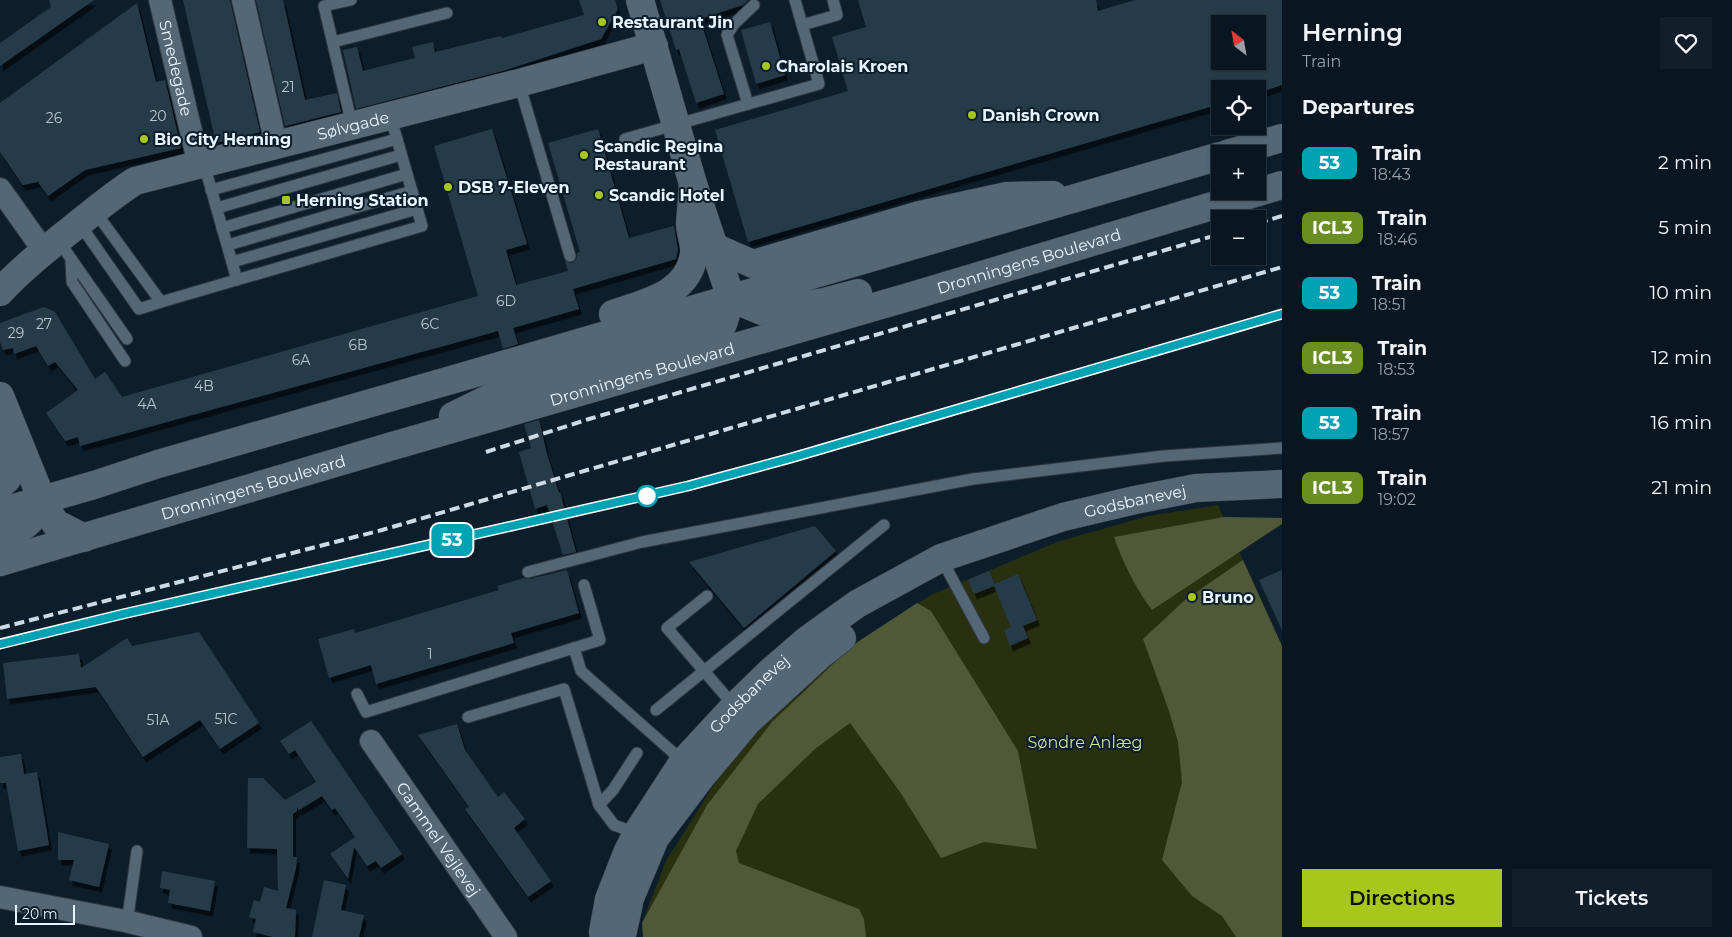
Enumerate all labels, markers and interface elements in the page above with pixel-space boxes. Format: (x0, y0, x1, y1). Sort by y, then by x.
place label: Restaurant Jin (612, 13, 733, 32)
north arrow (1211, 15, 1266, 70)
map controls (1211, 15, 1266, 265)
marker: Restaurant Jin (596, 16, 608, 28)
button: heart (1660, 17, 1712, 69)
street label: Smedegade (155, 18, 196, 118)
text: Herning (1302, 18, 1403, 47)
text: Train (1302, 52, 1341, 71)
place label: Charolais Kroen (776, 57, 908, 76)
marker: Charolais Kroen (760, 60, 772, 72)
house number: 21 (281, 78, 295, 96)
button: locate (1211, 80, 1266, 135)
text: Departures (1302, 96, 1414, 119)
place label: Danish Crown (982, 106, 1100, 125)
house number: 20 (149, 107, 167, 125)
street label: Sølvgade (315, 108, 391, 144)
house number: 26 (46, 109, 63, 127)
marker: Danish Crown (966, 109, 978, 121)
place label: Bio City Herning (154, 130, 291, 149)
marker: Bio City Herning (138, 133, 150, 145)
place label: Scandic Regina Restaurant (594, 137, 723, 174)
text: Train (1372, 142, 1422, 165)
button: + (1211, 145, 1266, 200)
marker: Scandic Regina Restaurant (578, 149, 590, 161)
text: 2 min (1658, 151, 1712, 174)
text: 53 (1319, 152, 1340, 174)
text: 18:43 (1372, 165, 1411, 184)
place label: DSB 7-Eleven (458, 178, 569, 197)
marker: DSB 7-Eleven (442, 181, 454, 193)
place label: Scandic Hotel (609, 186, 725, 205)
marker: Scandic Hotel (593, 189, 605, 201)
place label: Herning Station (296, 191, 429, 210)
marker: Herning Station (280, 194, 292, 206)
text: Train (1378, 207, 1427, 230)
button: − (1211, 210, 1266, 265)
text: 5 min (1658, 216, 1712, 239)
text: ICL3 (1312, 217, 1353, 239)
street label: Dronningens Boulevard (935, 225, 1123, 298)
text: 18:46 (1378, 230, 1417, 249)
text: Train (1372, 272, 1422, 295)
text: 10 min (1649, 281, 1712, 304)
text: 53 (1319, 282, 1340, 304)
house number: 6D (496, 292, 516, 310)
text: 18:51 (1372, 295, 1406, 314)
house number: 27 (36, 315, 52, 333)
house number: 6C (421, 315, 439, 333)
house number: 29 (8, 324, 24, 342)
house number: 6B (348, 336, 368, 354)
text: Train (1378, 337, 1427, 360)
street label: Dronningens Boulevard (548, 339, 737, 410)
text: 12 min (1651, 346, 1712, 369)
text: ICL3 (1312, 347, 1353, 369)
house number: 6A (292, 351, 311, 369)
text: 18:53 (1378, 360, 1415, 379)
house number: 4B (194, 377, 214, 395)
house number: 4A (137, 395, 158, 413)
text: Train (1372, 402, 1422, 425)
text: 16 min (1650, 411, 1712, 434)
text: 53 (1319, 412, 1340, 434)
text: 18:57 (1372, 425, 1410, 444)
street label: Dronningens Boulevard (159, 451, 348, 524)
text: Train (1378, 467, 1427, 490)
text: 21 min (1651, 476, 1712, 499)
text: ICL3 (1312, 477, 1353, 499)
street label: Godsbanevej (1082, 481, 1188, 522)
unlabelled marker (636, 485, 658, 507)
text: 19:02 (1378, 490, 1416, 509)
line badge: 53 (430, 524, 474, 556)
text: 53 (441, 529, 463, 551)
place label: Bruno (1202, 588, 1254, 607)
marker: Bruno (1186, 591, 1198, 603)
house number: 1 (427, 645, 433, 663)
street label: Godsbanevej (706, 651, 793, 737)
house number: 51C (215, 710, 238, 728)
house number: 51A (146, 711, 170, 729)
park label: Søndre Anlæg (1028, 733, 1142, 752)
street label: Gammel Vejlevej (392, 779, 484, 900)
button: Directions (1302, 869, 1502, 927)
button: Tickets (1512, 869, 1712, 927)
scale bar (15, 902, 75, 925)
text: 20 m (22, 905, 58, 923)

